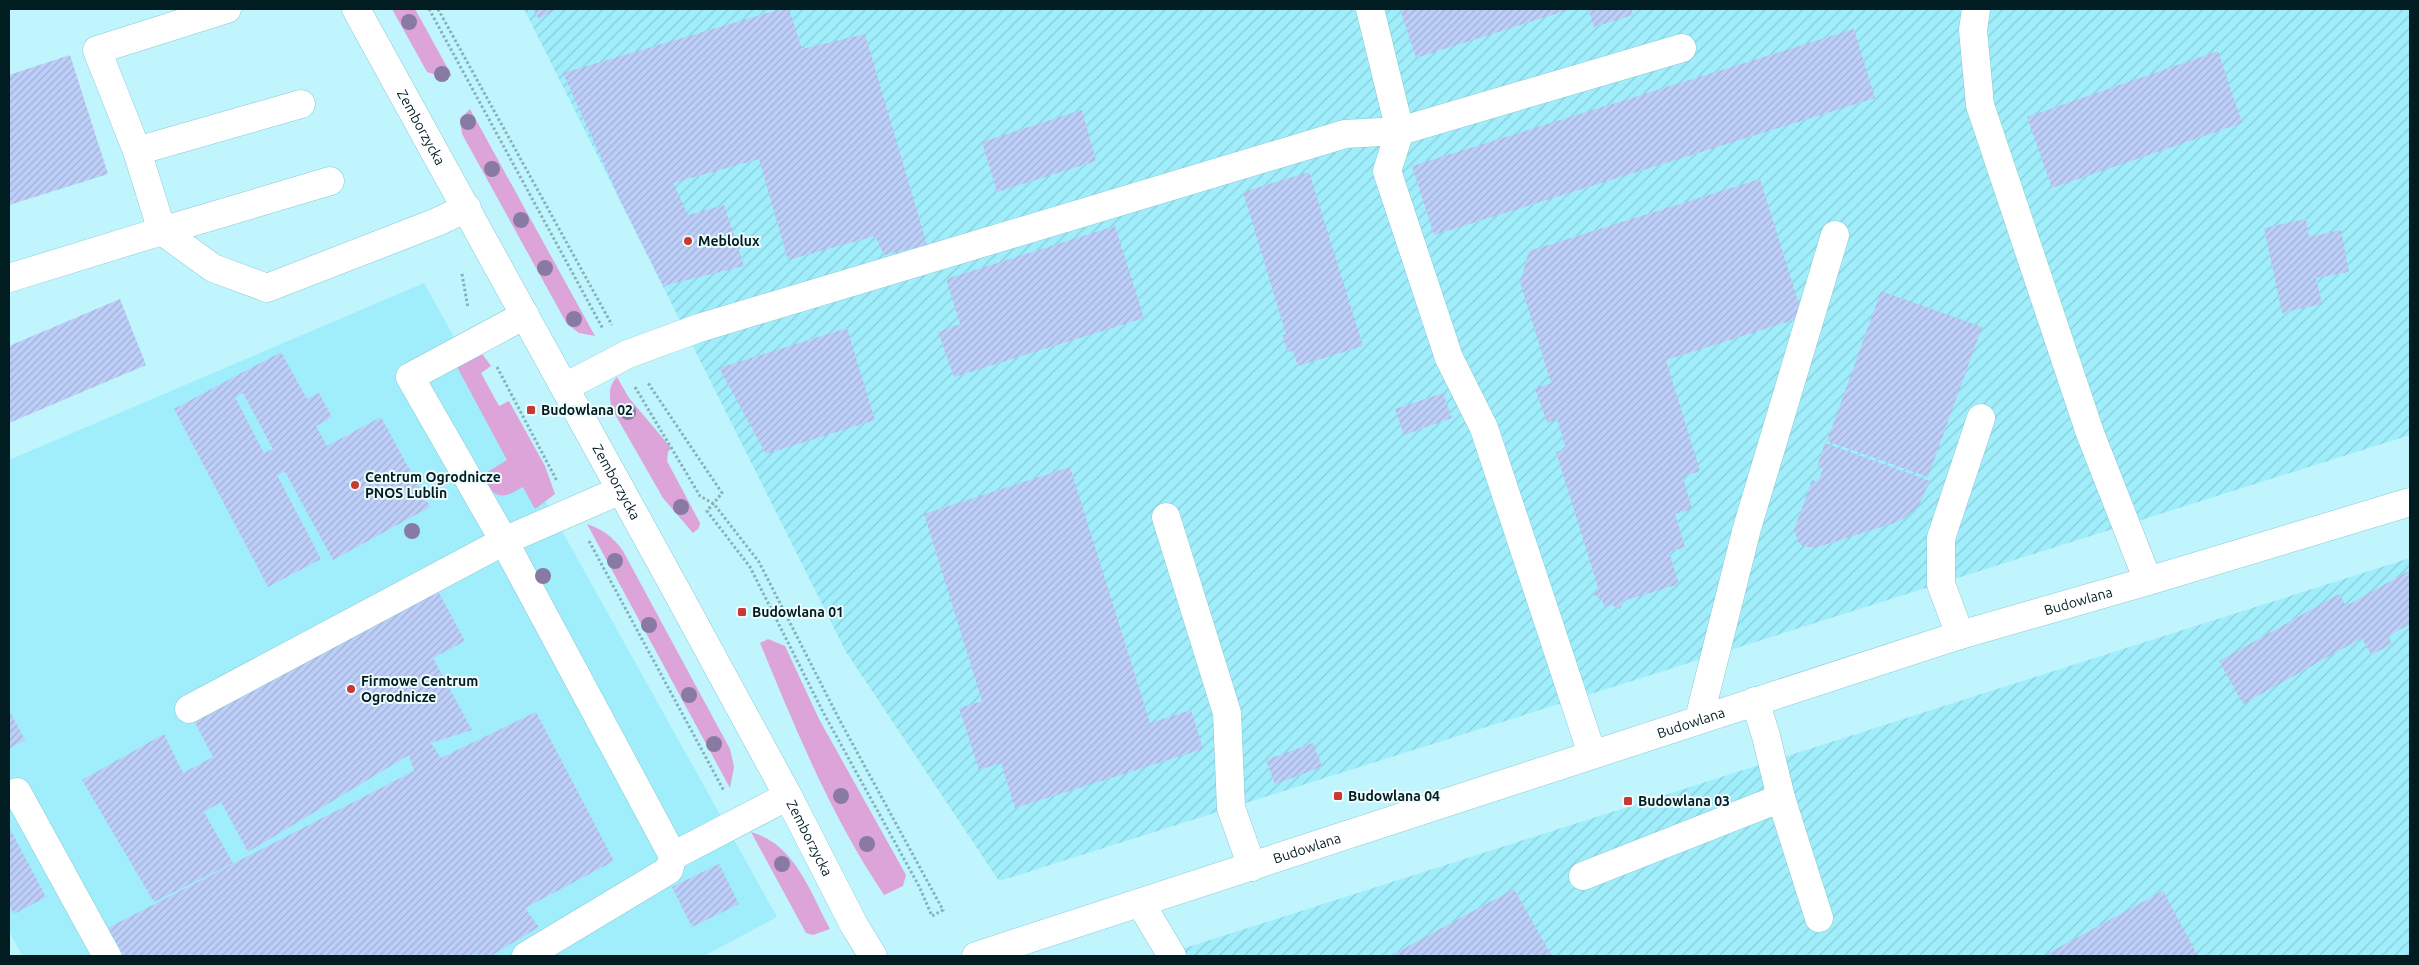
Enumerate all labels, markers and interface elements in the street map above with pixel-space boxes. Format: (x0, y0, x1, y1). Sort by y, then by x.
street label: Zemborzycka (394, 87, 448, 168)
place label: Meblolux (698, 233, 760, 249)
marker: Meblolux (682, 235, 694, 247)
place label: Budowlana 02 (541, 402, 633, 418)
marker: Budowlana 02 (525, 404, 537, 416)
street label: Zemborzycka (589, 442, 644, 522)
place label: Centrum Ogrodnicze PNOS Lublin (365, 469, 501, 501)
marker: Centrum Ogrodnicze PNOS Lublin (349, 479, 361, 491)
street label: Budowlana (2042, 584, 2114, 618)
place label: Budowlana 01 (752, 604, 844, 620)
marker: Budowlana 01 (736, 606, 748, 618)
place label: Firmowe Centrum Ogrodnicze (361, 673, 478, 705)
marker: Firmowe Centrum Ogrodnicze (345, 683, 357, 695)
street label: Budowlana (1655, 704, 1727, 741)
place label: Budowlana 04 (1348, 788, 1440, 804)
marker: Budowlana 04 (1332, 790, 1344, 802)
place label: Budowlana 03 (1638, 793, 1730, 809)
marker: Budowlana 03 (1622, 795, 1634, 807)
street label: Zemborzycka (783, 797, 836, 879)
street label: Budowlana (1271, 830, 1343, 867)

